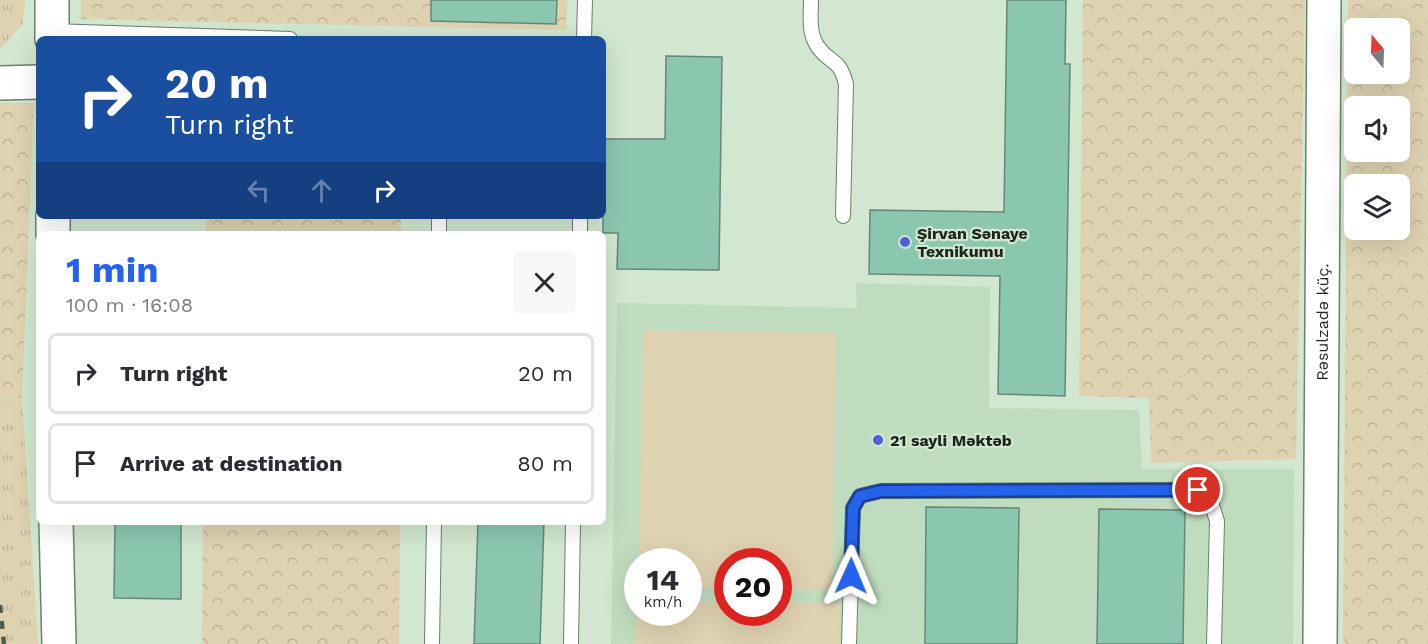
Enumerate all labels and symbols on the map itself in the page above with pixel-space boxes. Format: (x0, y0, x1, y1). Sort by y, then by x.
north arrow (1344, 18, 1410, 84)
place label: Şirvan Sənaye Texnikumu (917, 224, 1028, 261)
marker: Şirvan Sənaye Texnikumu (898, 235, 912, 249)
street label: Rəsulzadə küç. (1312, 263, 1332, 381)
place label: 21 sayli Məktəb (890, 431, 1012, 450)
marker: 21 sayli Məktəb (871, 433, 885, 447)
pin (1172, 464, 1223, 515)
position arrow (819, 544, 883, 608)
speed limit sign: 20 (714, 548, 792, 626)

